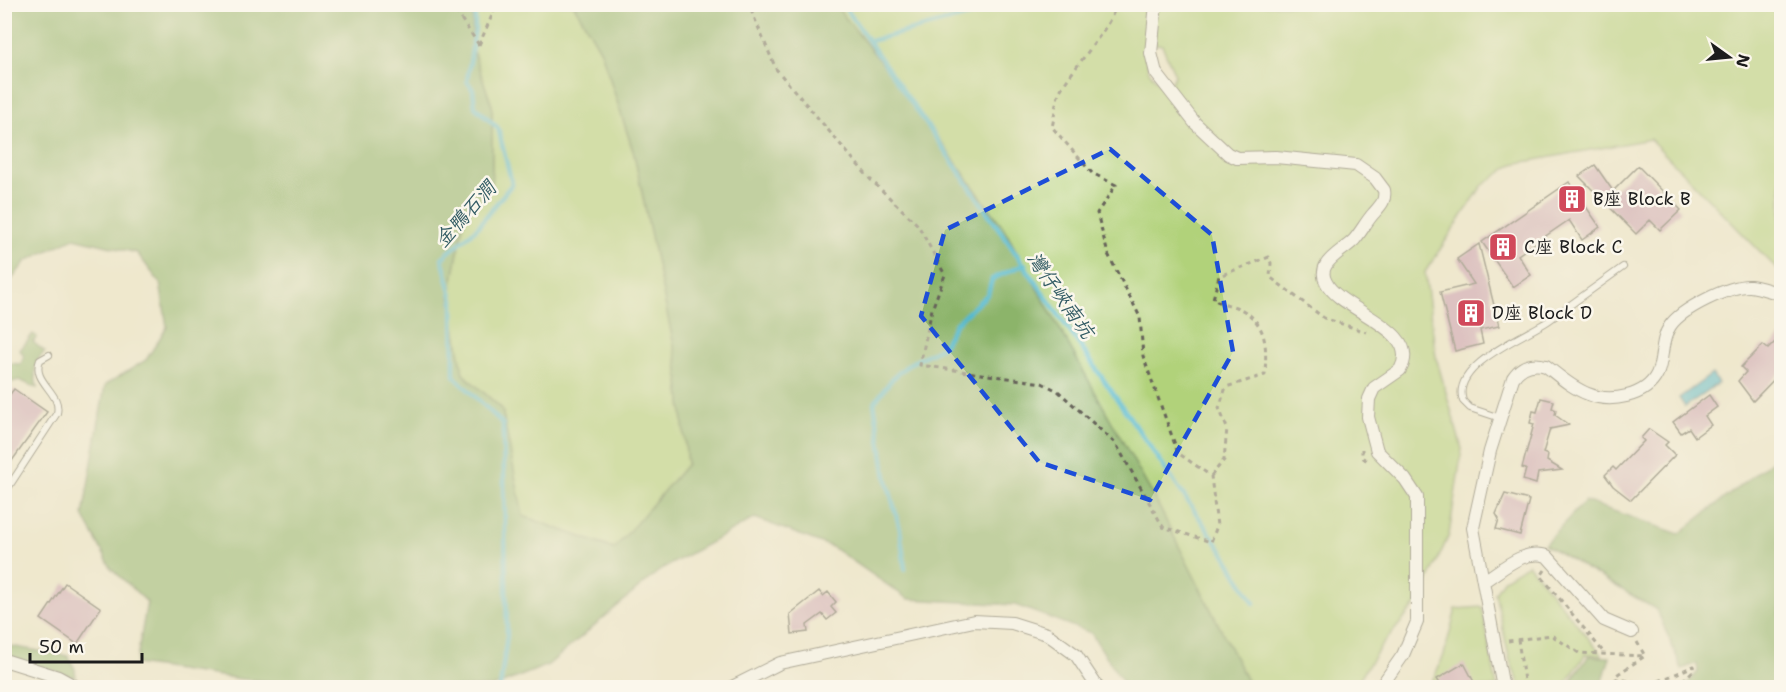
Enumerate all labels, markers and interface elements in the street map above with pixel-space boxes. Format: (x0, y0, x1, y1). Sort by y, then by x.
north arrow (1699, 27, 1759, 87)
text: N (1731, 52, 1755, 70)
water label: 金鴨石澗 (429, 174, 503, 252)
building icon: B座 Block B (1556, 183, 1588, 215)
place label: B座 Block B (1593, 187, 1691, 211)
building icon: C座 Block C (1487, 231, 1519, 263)
place label: C座 Block C (1524, 235, 1623, 259)
water label: 灣仔峽南坑 (1022, 247, 1101, 345)
building icon: D座 Block D (1455, 297, 1487, 329)
place label: D座 Block D (1492, 301, 1592, 325)
scale bar (30, 626, 142, 664)
text: 50 m (39, 635, 84, 659)

